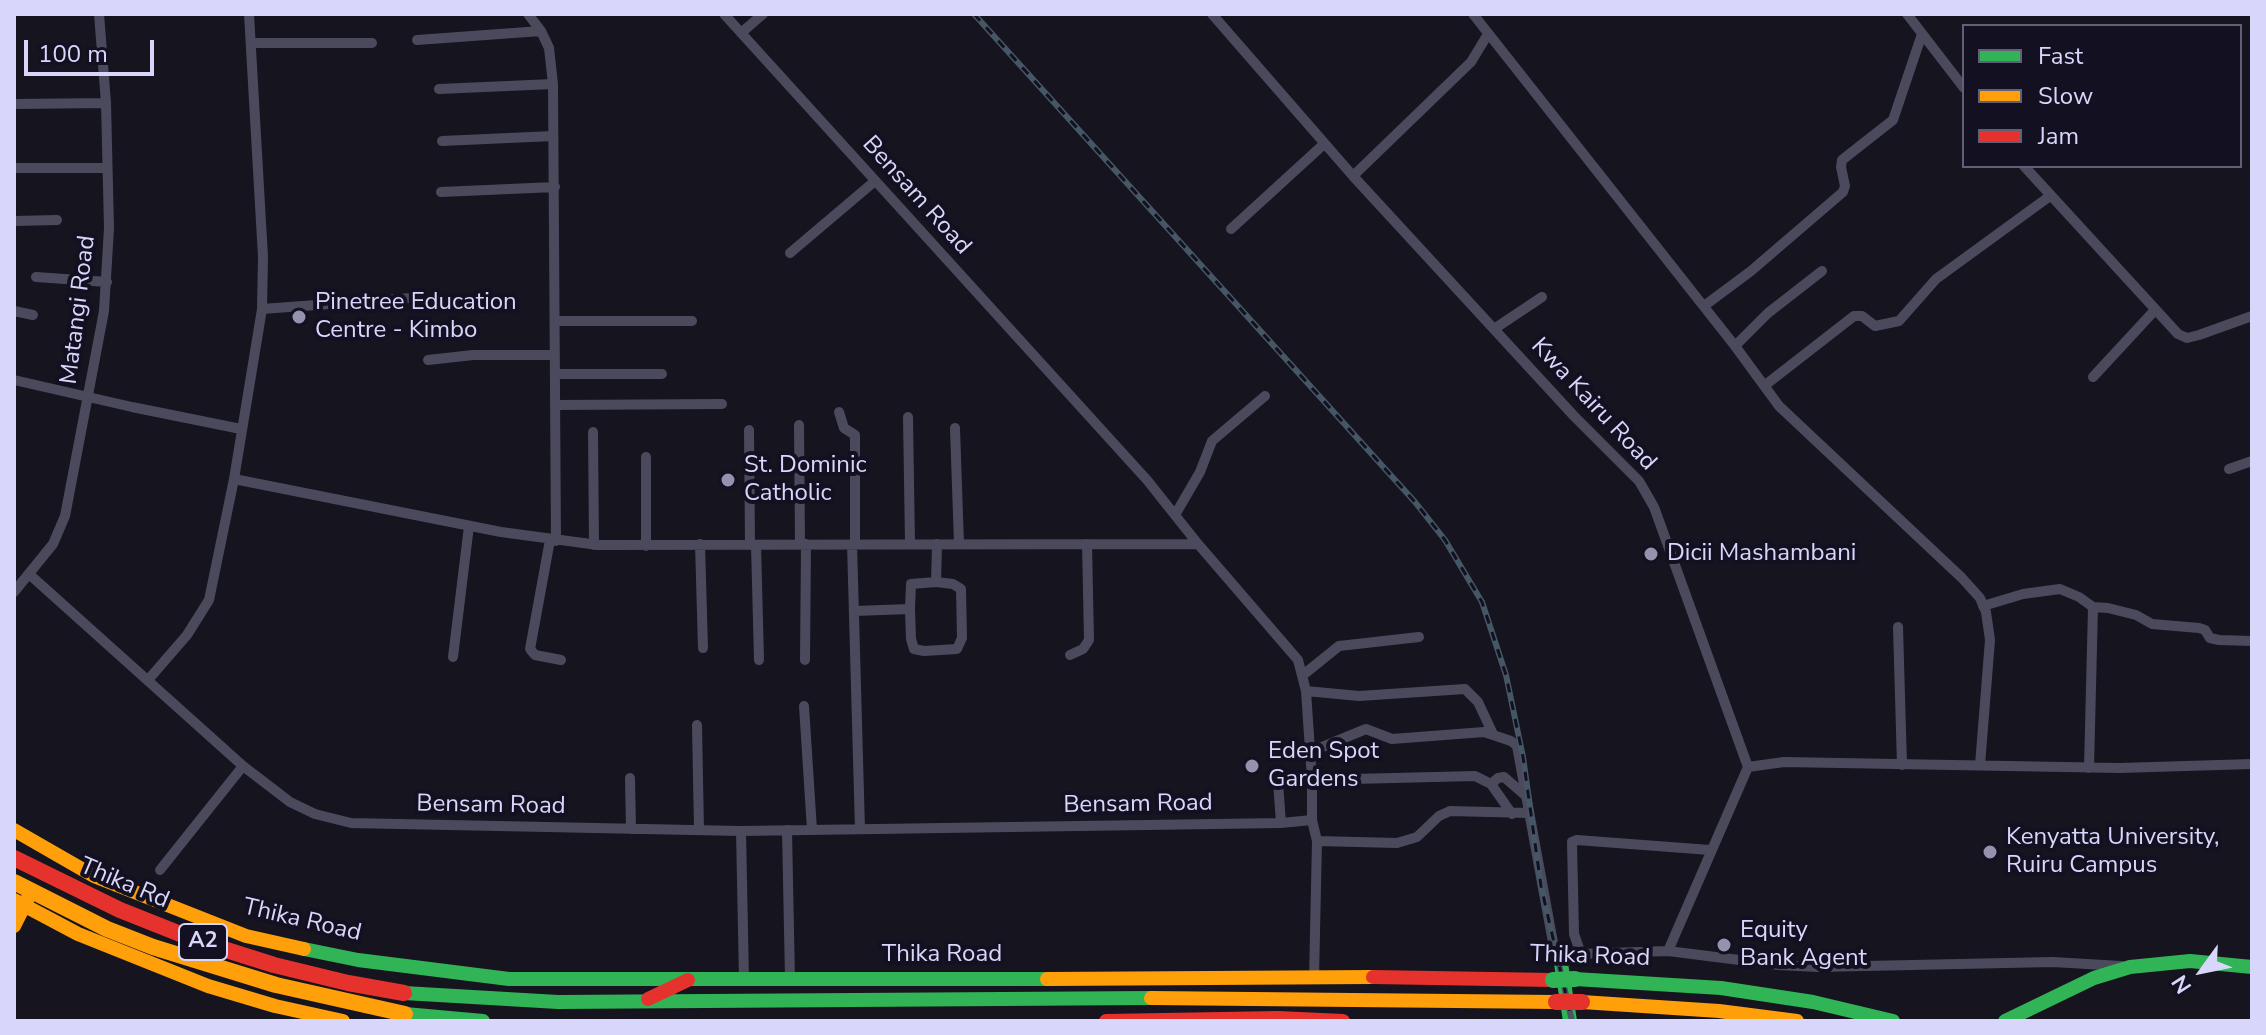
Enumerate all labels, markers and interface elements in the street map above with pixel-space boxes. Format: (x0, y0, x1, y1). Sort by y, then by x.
scale bar (28, 24, 158, 74)
legend (1962, 24, 2242, 168)
text: 100 m (38, 38, 108, 70)
text: Fast (2038, 40, 2083, 72)
text: Slow (2038, 80, 2093, 112)
text: Jam (2038, 120, 2079, 152)
street label: Bensam Road (855, 131, 977, 261)
street label: Matangi Road (56, 234, 102, 386)
place label: Pinetree Education Centre - Kimbo (315, 289, 517, 345)
marker: Pinetree Education Centre - Kimbo (290, 308, 308, 326)
street label: Kwa Kairu Road (1524, 333, 1662, 477)
place label: St. Dominic Catholic (744, 452, 867, 508)
marker: St. Dominic Catholic (719, 471, 737, 489)
place label: Dicii Mashambani (1667, 540, 1856, 568)
marker: Dicii Mashambani (1642, 545, 1660, 563)
place label: Eden Spot Gardens (1268, 738, 1379, 794)
marker: Eden Spot Gardens (1243, 757, 1261, 775)
street label: Bensam Road (1063, 789, 1213, 821)
street label: Bensam Road (416, 790, 566, 822)
place label: Kenyatta University, Ruiru Campus (2006, 824, 2220, 880)
marker: Kenyatta University, Ruiru Campus (1981, 843, 1999, 861)
street label: Thika Rd (75, 852, 173, 916)
street label: Thika Road (240, 893, 364, 949)
place label: Equity Bank Agent (1740, 917, 1867, 973)
road number: A2 (179, 924, 227, 960)
north arrow (2162, 931, 2242, 1011)
marker: Equity Bank Agent (1715, 936, 1733, 954)
street label: Thika Road (882, 941, 1002, 969)
street label: Thika Road (1529, 941, 1651, 973)
text: N (2165, 969, 2199, 999)

